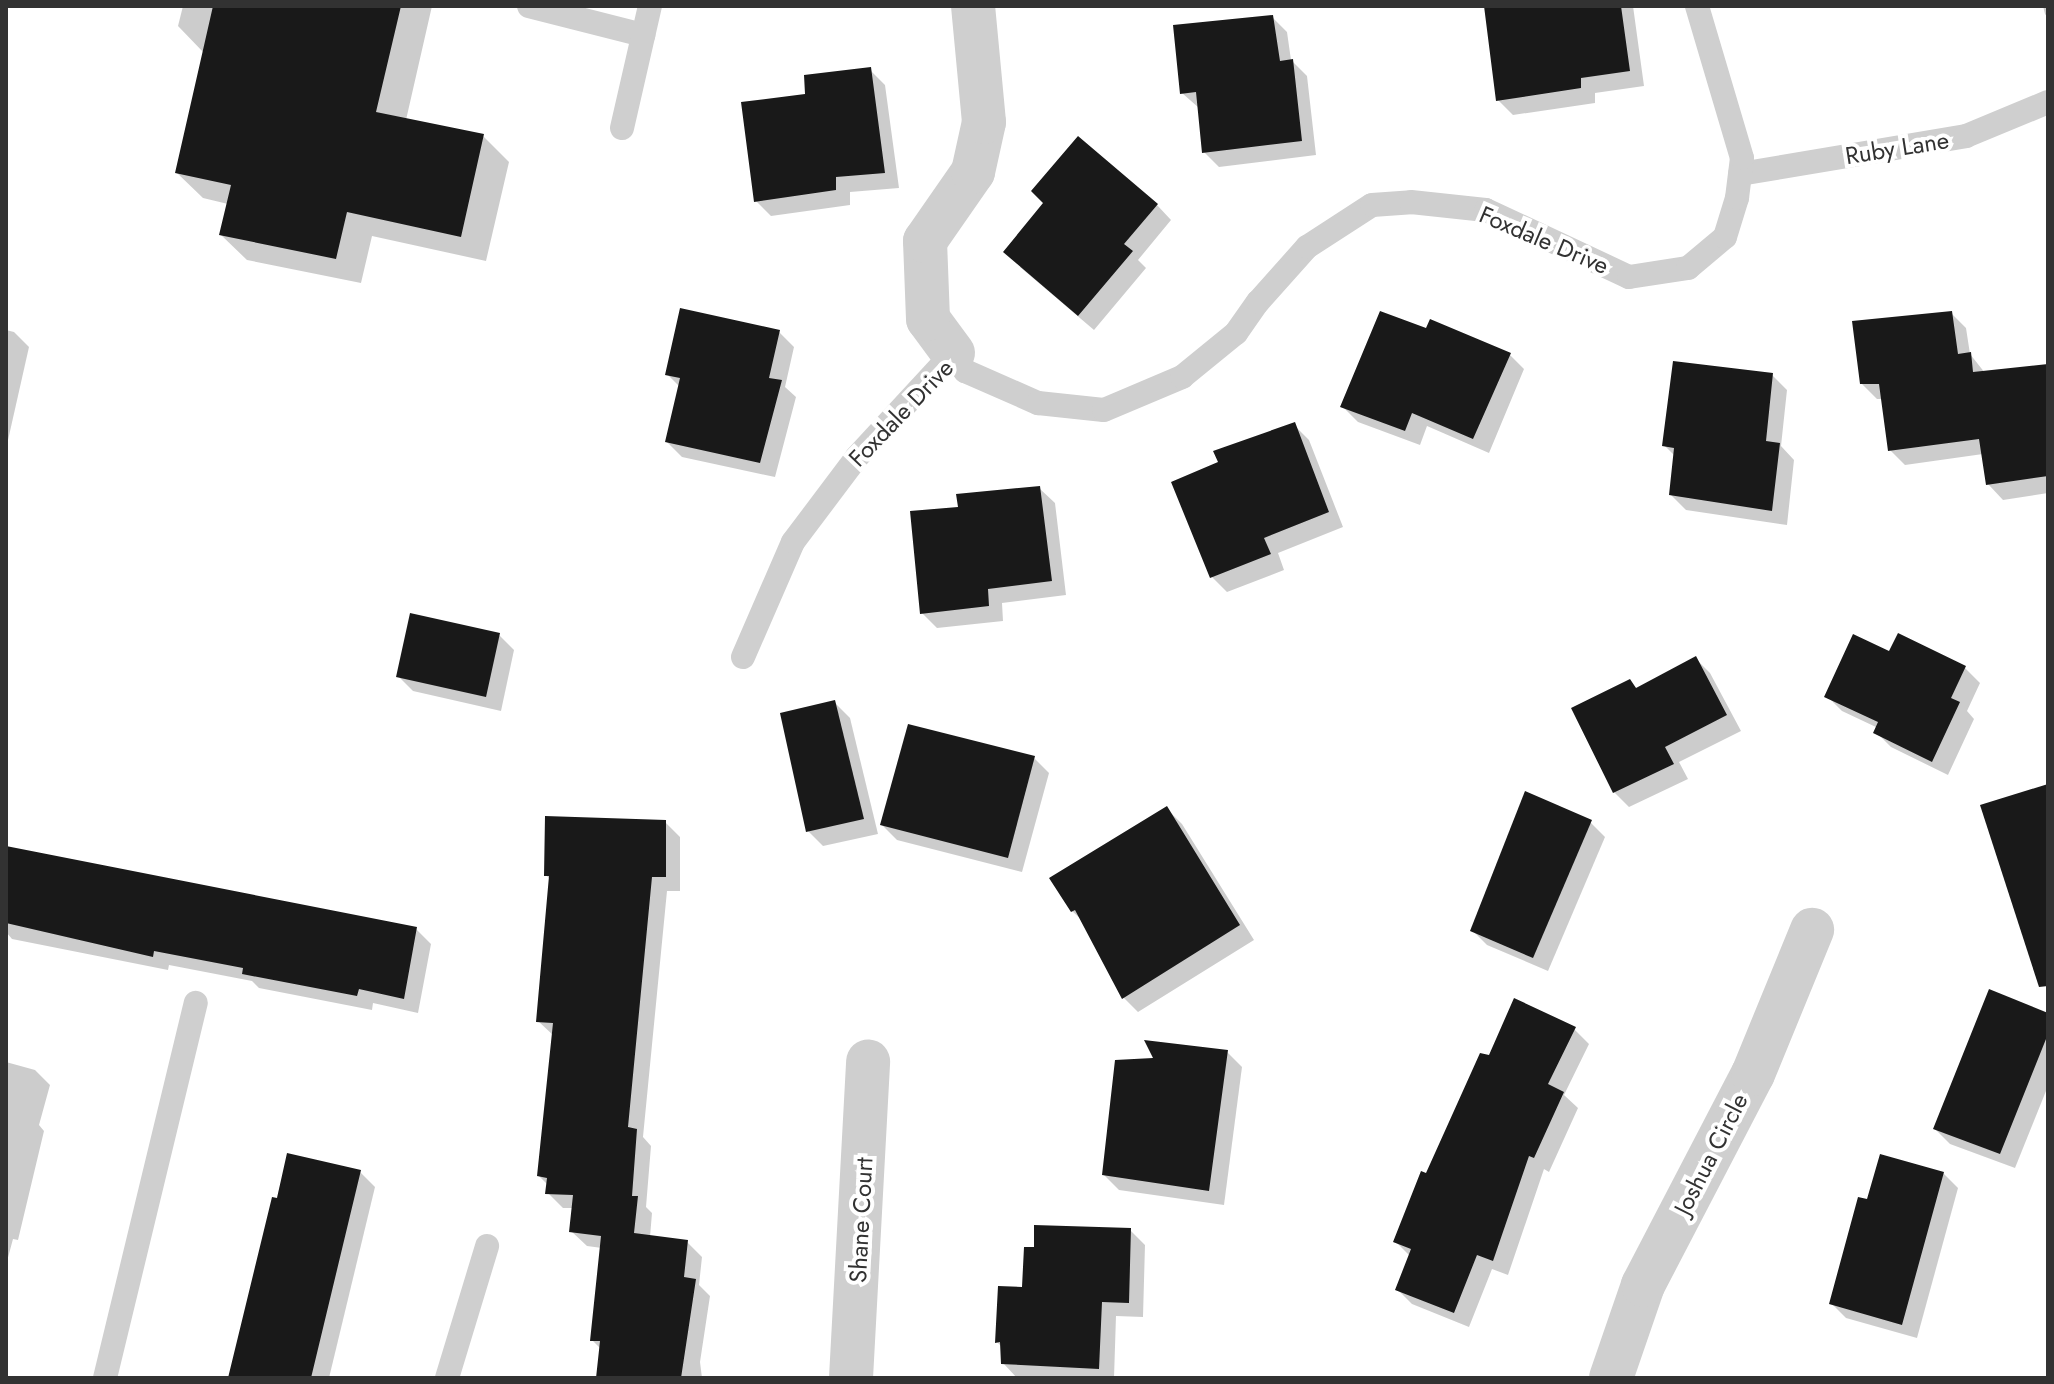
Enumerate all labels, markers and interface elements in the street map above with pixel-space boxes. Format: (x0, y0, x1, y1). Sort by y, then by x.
street label: Ruby Lane (1843, 126, 1951, 170)
street label: Foxdale Drive (1475, 200, 1613, 280)
street label: Foxdale Drive (843, 353, 959, 473)
street label: Joshua Circle (1668, 1088, 1754, 1220)
street label: Shane Court (843, 1157, 879, 1283)

